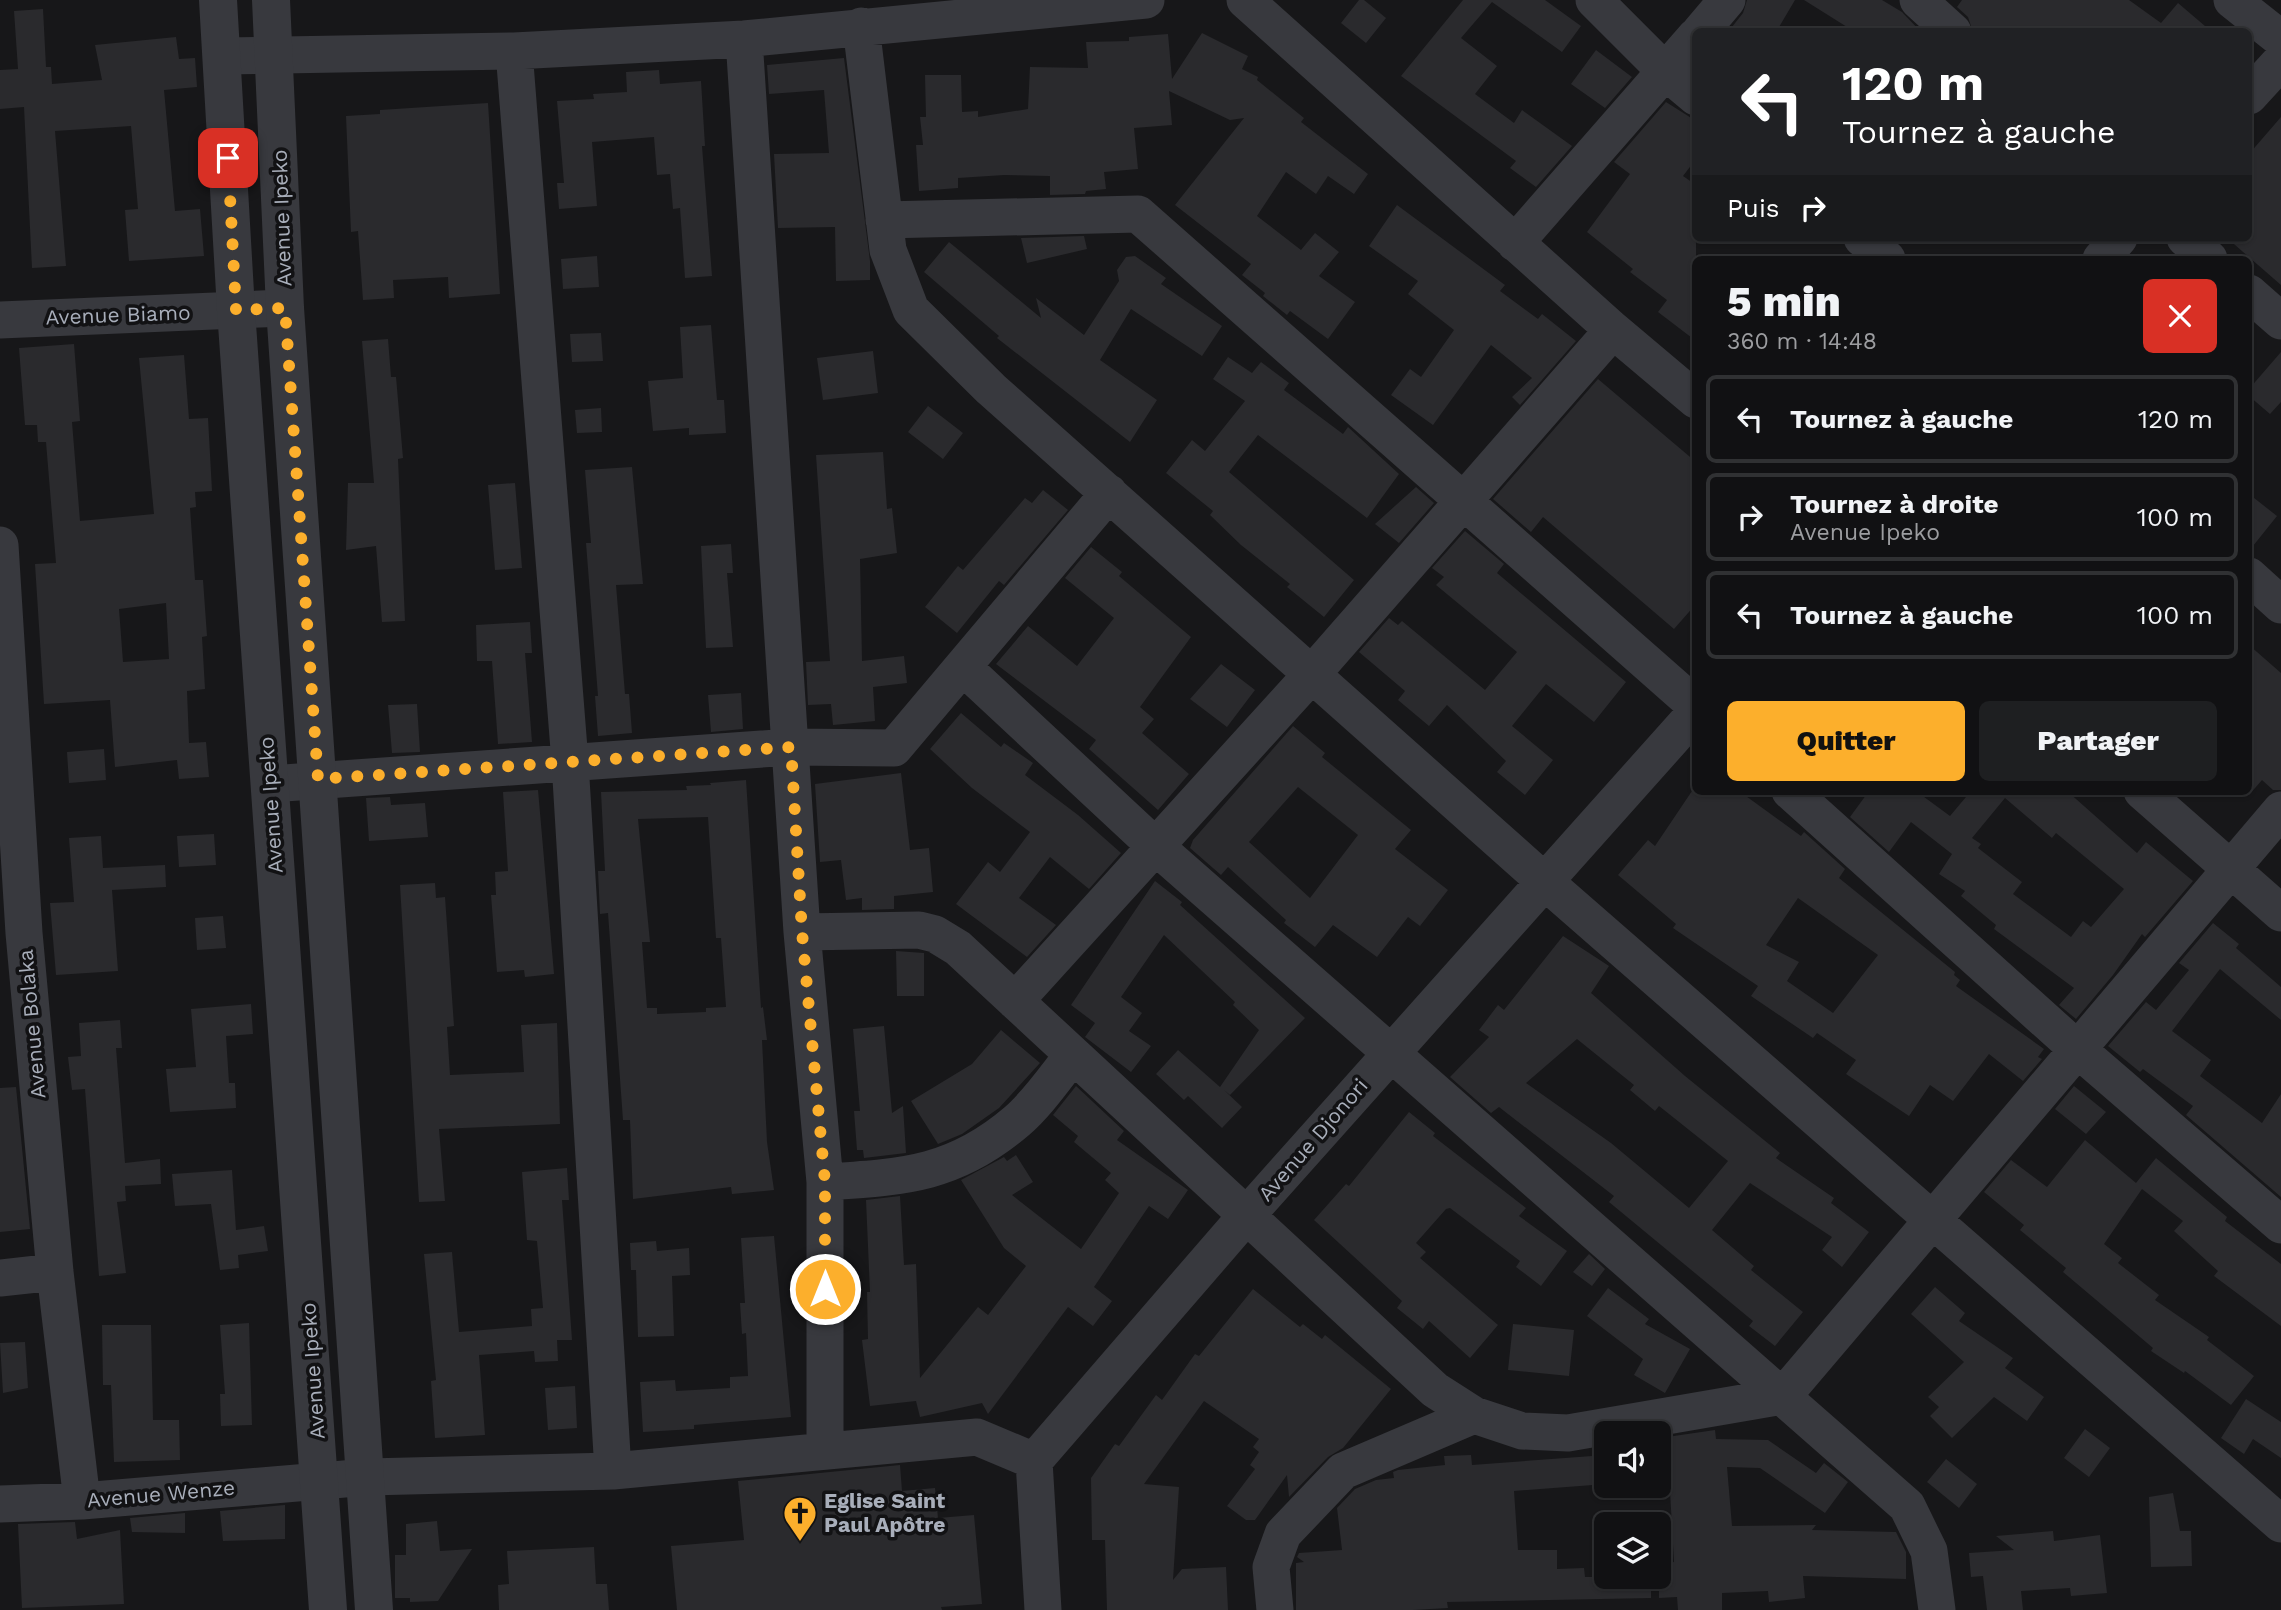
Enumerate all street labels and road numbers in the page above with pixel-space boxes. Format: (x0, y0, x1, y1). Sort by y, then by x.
street label: Avenue Ipeko (267, 149, 296, 287)
street label: Avenue Biamo (45, 299, 191, 330)
street label: Avenue Ipeko (253, 736, 288, 874)
street label: Avenue Bolaka (13, 948, 50, 1100)
street label: Avenue Djonori (1253, 1073, 1373, 1206)
street label: Avenue Ipeko (295, 1302, 330, 1440)
street label: Avenue Wenze (86, 1475, 236, 1512)

